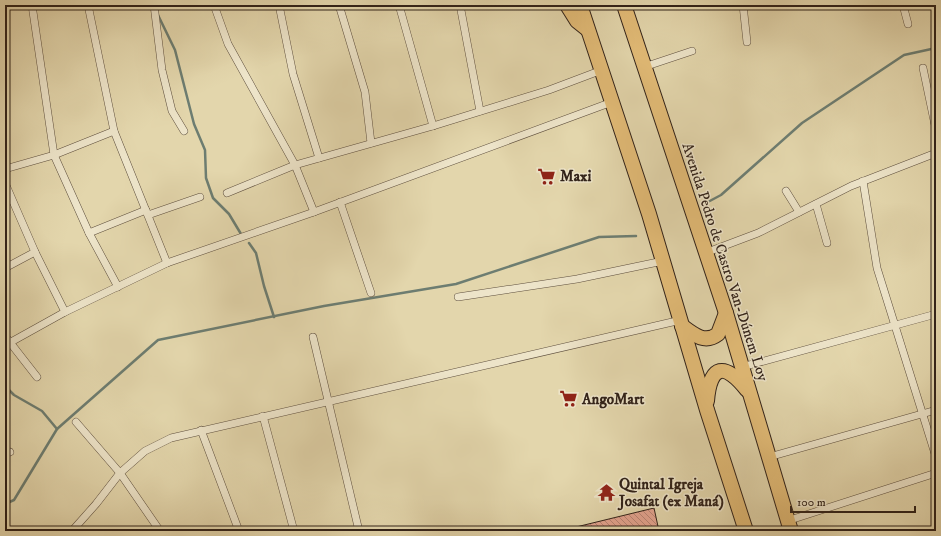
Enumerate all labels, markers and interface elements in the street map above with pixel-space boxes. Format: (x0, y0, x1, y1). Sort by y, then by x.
street label: Avenida Pedro de Castro Van-Dúnem Loy (677, 141, 773, 384)
supermarket icon: Maxi (537, 166, 557, 186)
place label: Maxi (560, 167, 591, 186)
supermarket icon: AngoMart (559, 389, 579, 409)
place label: AngoMart (581, 390, 645, 409)
place label: Quintal Igreja Josafat (ex Maná) (617, 475, 724, 511)
temple icon: Quintal Igreja Josafat (ex Maná) (596, 483, 616, 503)
scale bar (791, 488, 915, 514)
text: 100 m (797, 495, 826, 510)

